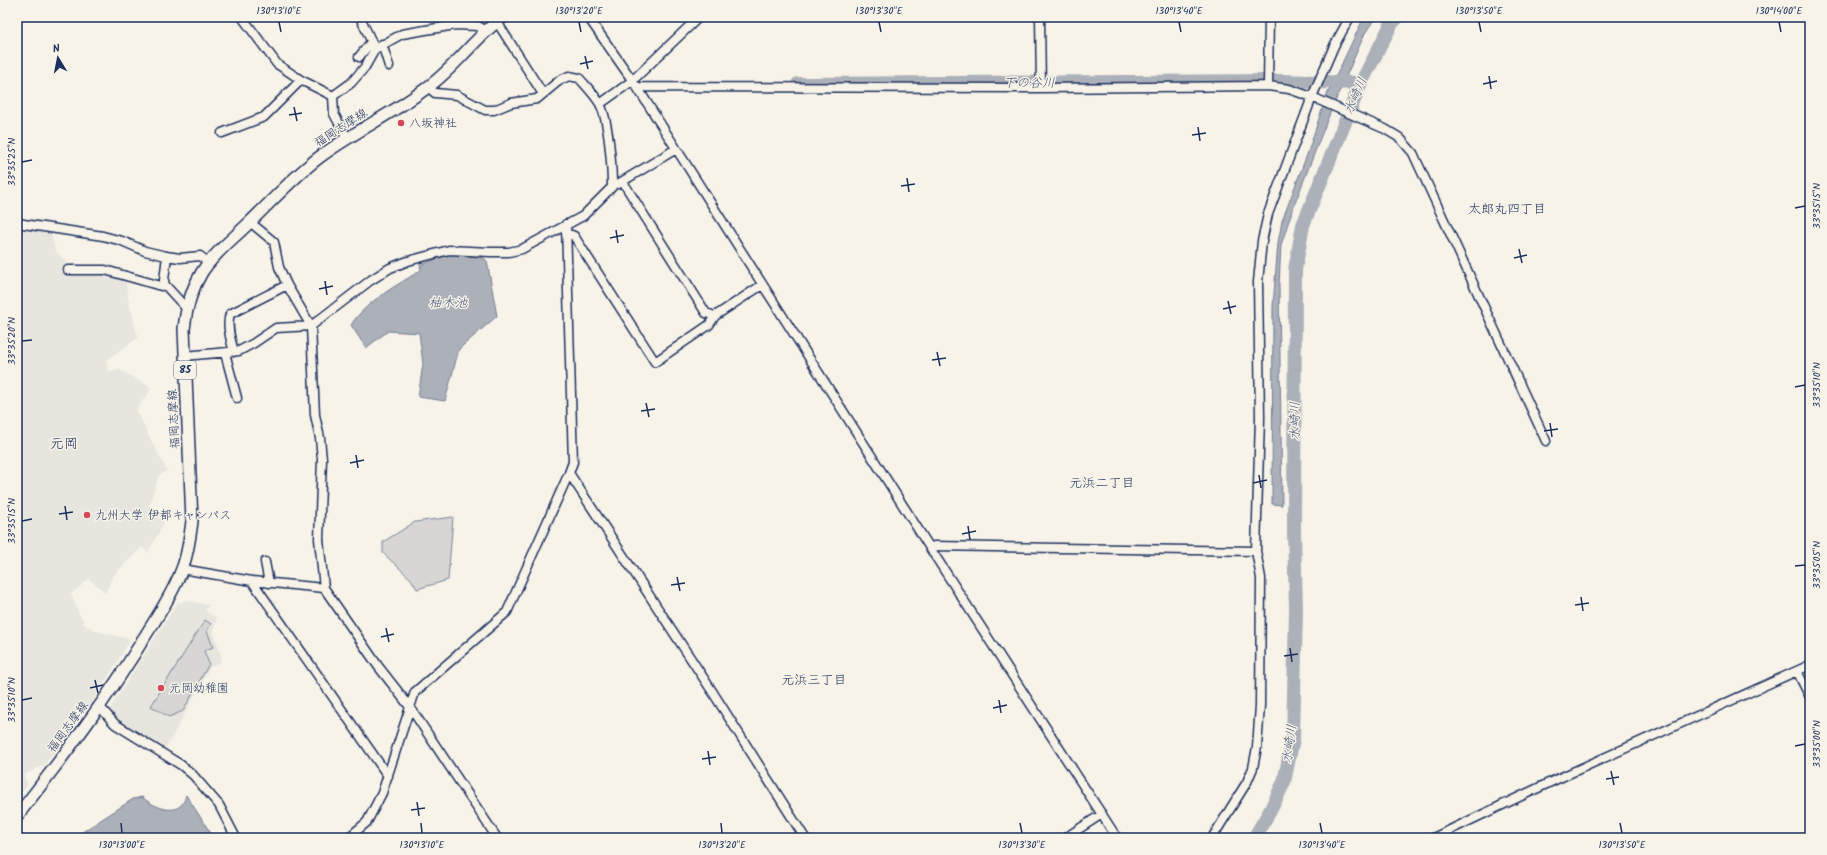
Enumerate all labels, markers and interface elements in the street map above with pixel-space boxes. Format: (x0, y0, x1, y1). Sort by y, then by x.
text: 130°13'10"E (257, 3, 303, 19)
text: 130°13'20"E (555, 3, 604, 19)
text: 130°13'30"E (855, 3, 904, 19)
text: 130°13'40"E (1155, 3, 1204, 19)
text: 130°13'50"E (1455, 3, 1504, 19)
text: 130°14'00"E (1756, 3, 1803, 19)
north arrow (38, 38, 78, 78)
text: N (51, 40, 61, 59)
water label: 下の谷川 (1003, 73, 1055, 94)
water label: 水崎川 (1339, 74, 1373, 118)
street label: 福岡志摩線 (311, 104, 371, 152)
place label: 八坂神社 (409, 114, 457, 133)
marker: 八坂神社 (396, 118, 406, 128)
text: 33°35'25"N (4, 137, 20, 186)
text: 33°35'15"N (1809, 183, 1825, 229)
district label: 太郎丸四丁目 (1468, 199, 1546, 220)
water label: 柚木池 (428, 293, 468, 314)
text: 33°35'20"N (4, 317, 20, 365)
road number: 85 (174, 361, 196, 379)
text: 33°35'10"N (1809, 362, 1825, 408)
street label: 福岡志摩線 (163, 389, 185, 449)
water label: 水崎川 (1285, 401, 1306, 441)
district label: 元岡 (50, 433, 78, 455)
district label: 元浜二丁目 (1069, 473, 1135, 494)
text: 33°35'15"N (4, 498, 20, 544)
place label: 九州大学 伊都キャンパス (95, 506, 231, 525)
marker: 九州大学 伊都キャンパス (82, 510, 92, 520)
text: 33°35'05"N (1809, 541, 1825, 589)
district label: 元浜三丁目 (781, 670, 847, 691)
text: 33°35'10"N (4, 677, 20, 723)
place label: 元岡幼稚園 (169, 679, 229, 698)
marker: 元岡幼稚園 (156, 683, 166, 693)
street label: 福岡志摩線 (43, 697, 93, 757)
text: 33°35'00"N (1809, 720, 1825, 768)
water label: 水崎川 (1277, 723, 1303, 765)
text: 130°13'00"E (99, 837, 146, 853)
text: 130°13'10"E (400, 837, 446, 853)
text: 130°13'20"E (698, 837, 747, 853)
text: 130°13'30"E (998, 837, 1047, 853)
text: 130°13'40"E (1298, 837, 1347, 853)
text: 130°13'50"E (1598, 837, 1647, 853)

